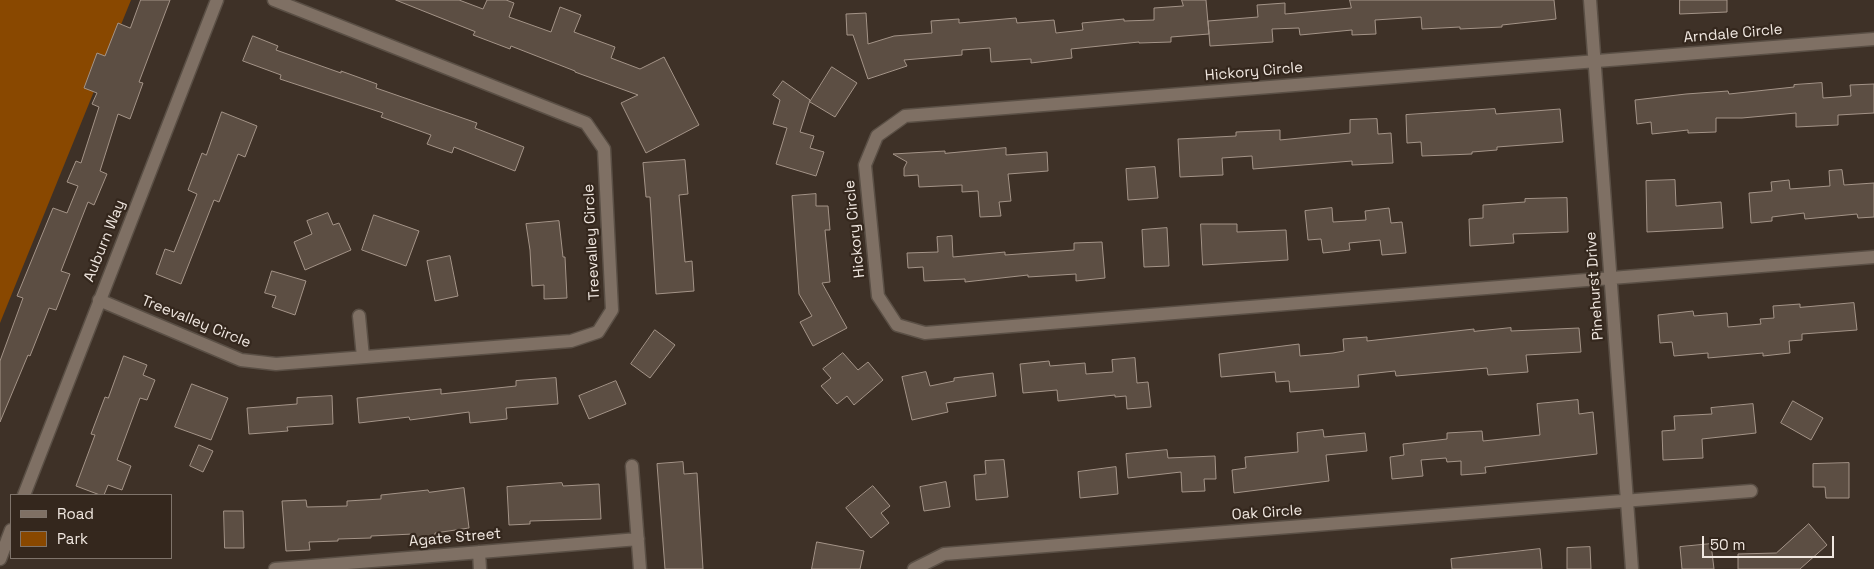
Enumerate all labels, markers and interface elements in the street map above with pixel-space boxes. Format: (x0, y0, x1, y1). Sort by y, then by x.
street label: Arndale Circle (1683, 21, 1783, 47)
street label: Hickory Circle (1204, 59, 1304, 85)
street label: Hickory Circle (841, 179, 869, 279)
street label: Treevalley Circle (580, 183, 604, 301)
street label: Auburn Way (80, 197, 130, 285)
street label: Pinehurst Drive (1582, 231, 1608, 341)
street label: Treevalley Circle (139, 292, 253, 352)
legend (10, 494, 172, 559)
street label: Oak Circle (1231, 502, 1303, 524)
text: Road (57, 504, 94, 523)
street label: Agate Street (408, 525, 502, 551)
scale bar (1704, 526, 1836, 558)
text: Park (57, 529, 88, 548)
text: 50 m (1710, 535, 1745, 554)

